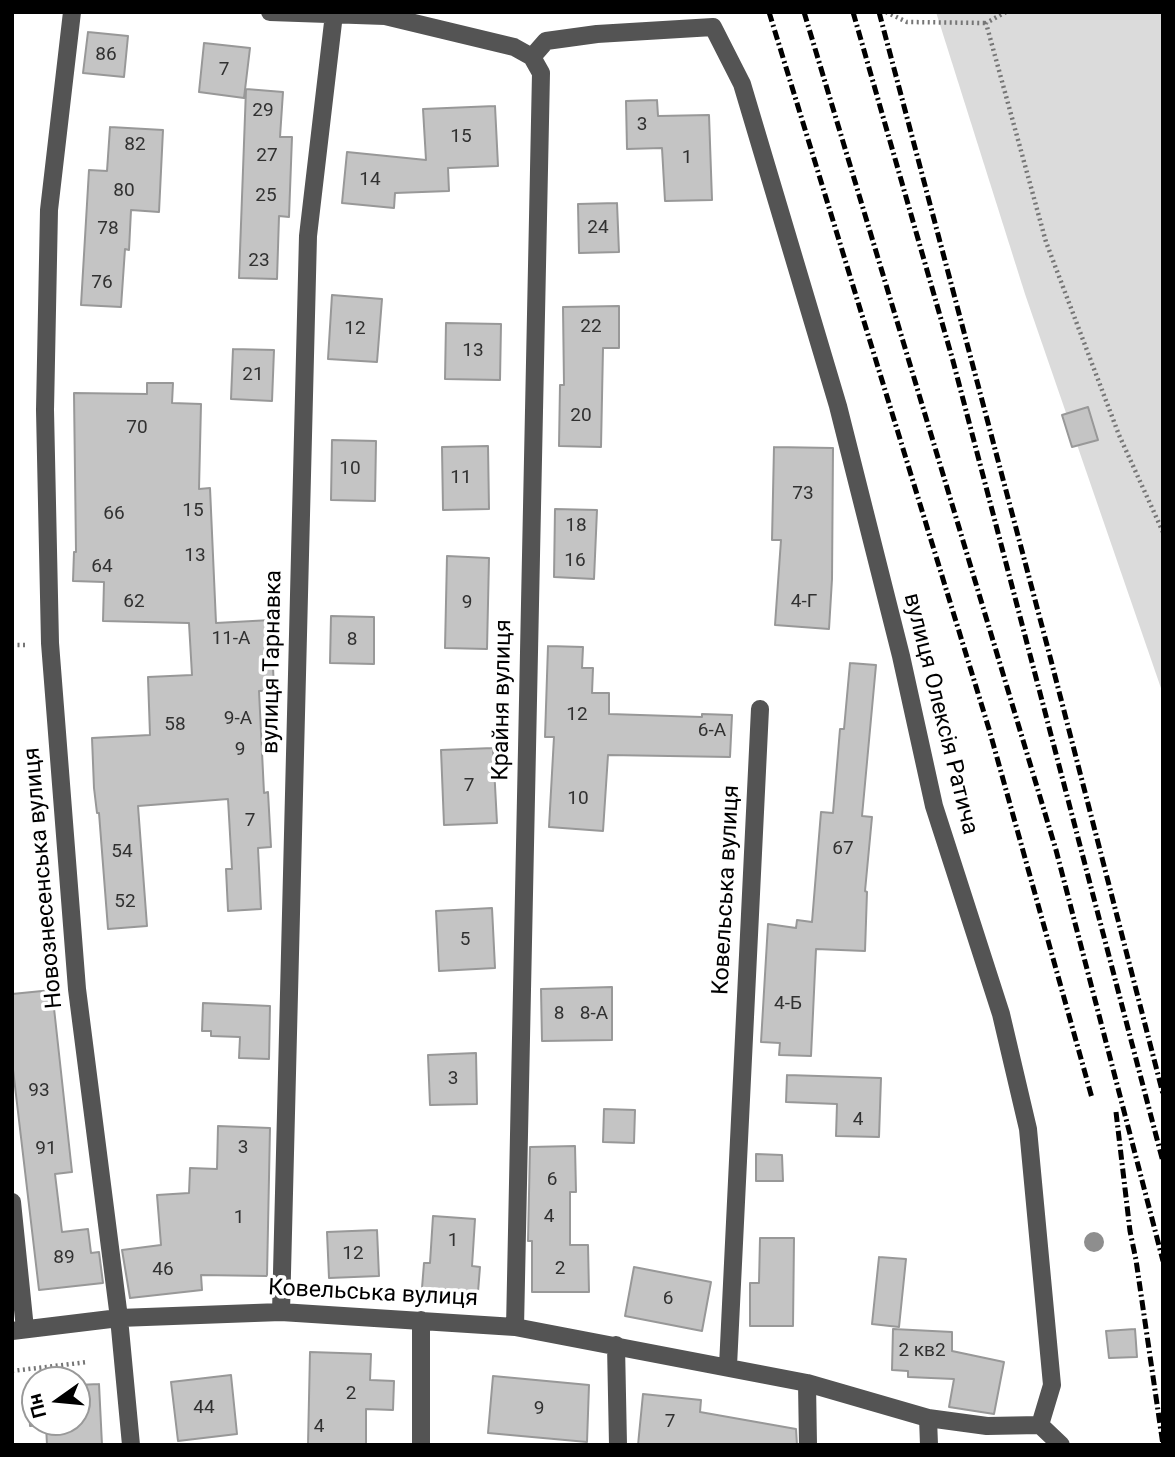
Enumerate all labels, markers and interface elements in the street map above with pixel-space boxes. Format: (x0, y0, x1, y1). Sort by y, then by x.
house number: 86 (95, 44, 117, 66)
house number: 7 (219, 59, 229, 81)
house number: 29 (252, 100, 274, 122)
house number: 3 (637, 114, 647, 136)
house number: 15 (450, 126, 472, 148)
house number: 82 (124, 134, 146, 156)
house number: 27 (256, 145, 278, 167)
house number: 1 (682, 147, 692, 169)
house number: 14 (359, 169, 381, 191)
house number: 80 (113, 180, 135, 202)
house number: 25 (255, 185, 277, 207)
house number: 24 (587, 217, 609, 239)
house number: 78 (97, 218, 119, 240)
house number: 23 (248, 250, 270, 272)
house number: 76 (91, 272, 113, 294)
house number: 22 (580, 316, 602, 338)
house number: 12 (344, 318, 366, 340)
house number: 13 (462, 340, 484, 362)
house number: 21 (242, 364, 264, 386)
house number: 20 (570, 405, 592, 427)
house number: 70 (126, 417, 148, 439)
house number: 10 (339, 458, 361, 480)
house number: 11 (450, 467, 472, 489)
house number: 73 (792, 483, 814, 505)
house number: 15 (182, 500, 204, 522)
house number: 66 (103, 503, 125, 525)
house number: 18 (565, 515, 587, 537)
house number: 13 (184, 545, 206, 567)
house number: 16 (564, 550, 586, 572)
house number: 64 (91, 556, 113, 578)
street label: вулиця Тарнавка (258, 570, 288, 754)
street label: вулиця Олексія Ратича (897, 590, 983, 838)
house number: 62 (123, 591, 145, 613)
house number: 4-Г (791, 591, 817, 613)
house number: 9 (462, 592, 472, 614)
street label: Крайня вулиця (488, 619, 518, 781)
house number: 11-А (211, 628, 251, 650)
house number: 8 (347, 629, 357, 651)
house number: 12 (566, 704, 588, 726)
house number: 9-А (224, 708, 252, 730)
house number: 58 (164, 714, 186, 736)
house number: 6-А (698, 720, 726, 742)
house number: 9 (235, 739, 245, 761)
street label: Новознесенська вулиця (19, 746, 69, 1010)
house number: 7 (464, 775, 474, 797)
street label: Ковельська вулиця (708, 784, 746, 996)
house number: 10 (567, 788, 589, 810)
house number: 7 (245, 810, 255, 832)
house number: 67 (832, 838, 854, 860)
house number: 54 (111, 841, 133, 863)
house number: 52 (114, 891, 136, 913)
house number: 5 (460, 929, 470, 951)
house number: 4-Б (774, 993, 802, 1015)
house number: 8 (554, 1003, 564, 1025)
house number: 8-А (580, 1003, 608, 1025)
house number: 3 (448, 1068, 458, 1090)
house number: 93 (28, 1080, 50, 1102)
house number: 4 (853, 1109, 863, 1131)
house number: 3 (238, 1137, 248, 1159)
house number: 91 (35, 1138, 57, 1160)
house number: 6 (547, 1169, 557, 1191)
house number: 4 (544, 1206, 554, 1228)
house number: 1 (234, 1207, 244, 1229)
house number: 1 (448, 1230, 458, 1252)
house number: 12 (342, 1243, 364, 1265)
house number: 89 (53, 1247, 75, 1269)
house number: 2 (555, 1258, 565, 1280)
house number: 46 (152, 1259, 174, 1281)
street label: Ковельська вулиця (267, 1275, 479, 1313)
house number: 6 (663, 1288, 673, 1310)
house number: 2 кв2 (898, 1340, 946, 1362)
north arrow (21, 1366, 91, 1436)
house number: 2 (346, 1383, 356, 1405)
text: Пн (23, 1391, 51, 1421)
house number: 44 (193, 1397, 215, 1419)
house number: 9 (534, 1398, 544, 1420)
house number: 7 (665, 1411, 675, 1433)
house number: 4 (314, 1416, 324, 1438)

